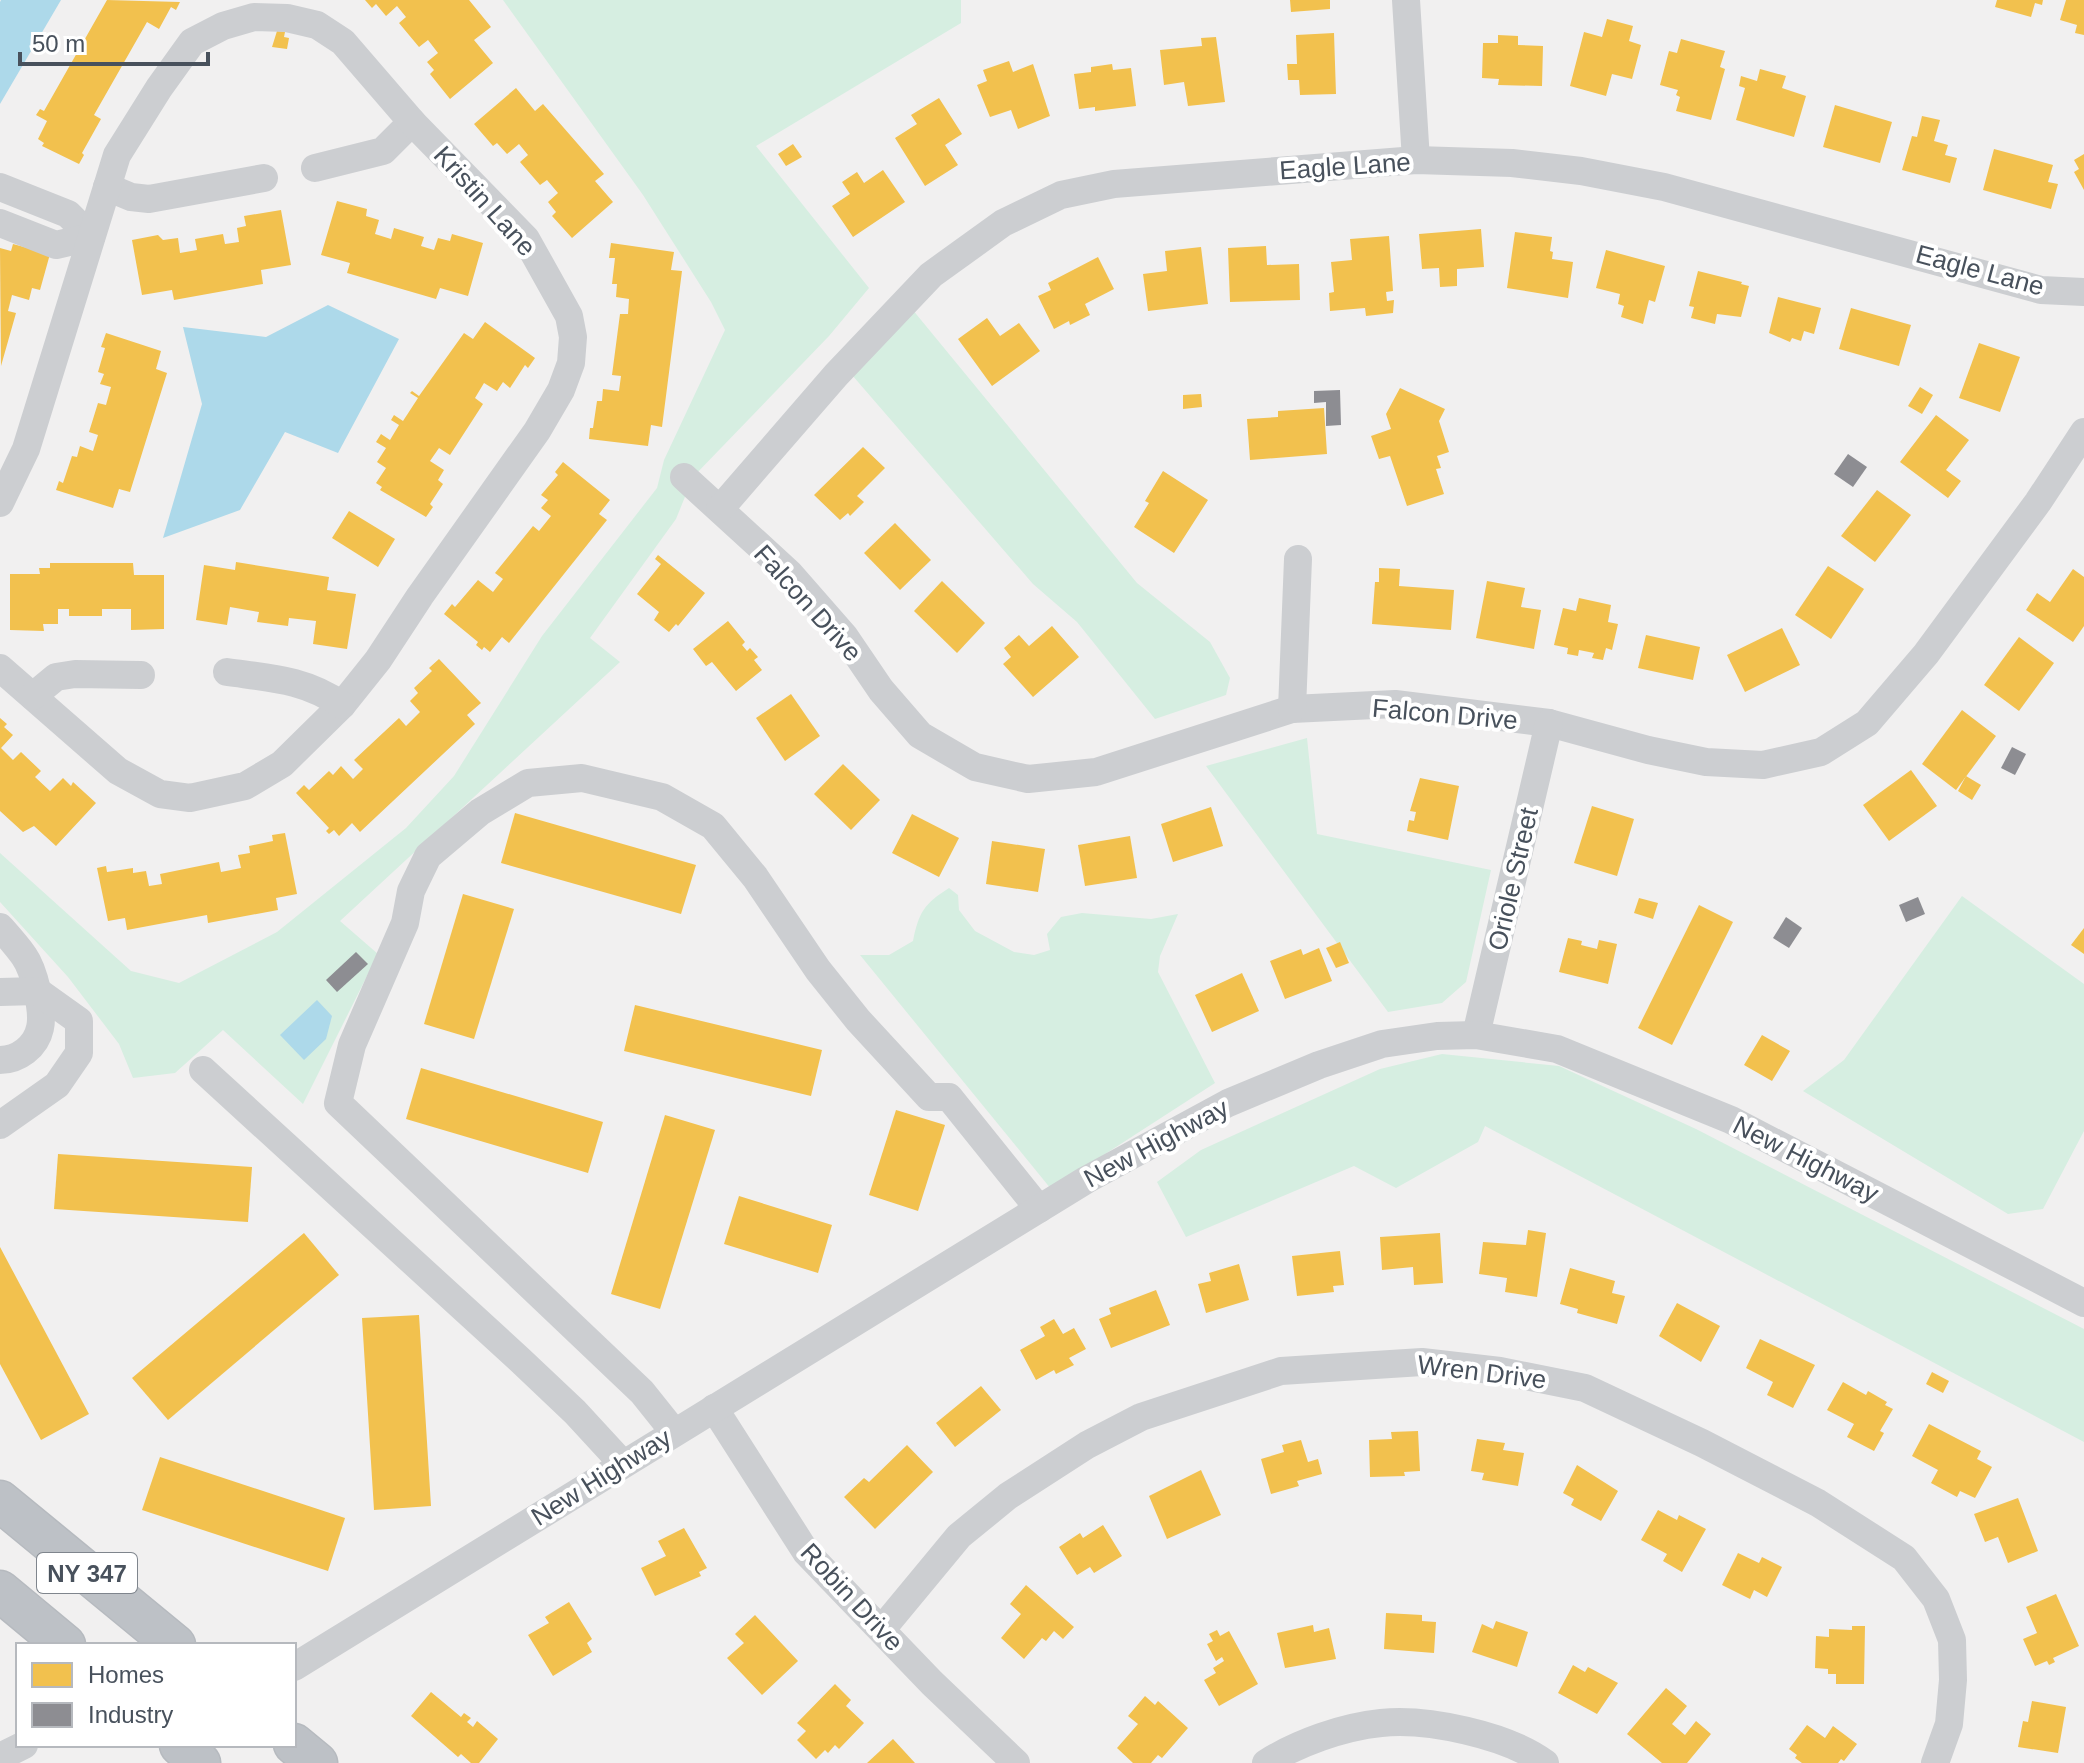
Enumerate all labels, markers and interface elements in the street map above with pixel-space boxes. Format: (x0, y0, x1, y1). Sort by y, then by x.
scale bar (20, 16, 208, 66)
text: 50 m (32, 30, 85, 57)
street label: Kristin Lane (428, 140, 542, 262)
street label: Eagle Lane (1278, 146, 1412, 186)
street label: Eagle Lane (1913, 238, 2047, 302)
street label: Falcon Drive (748, 539, 868, 667)
street label: Falcon Drive (1371, 693, 1519, 735)
street label: Oriole Street (1482, 804, 1544, 953)
street label: New Highway (1079, 1092, 1233, 1194)
street label: New Highway (1728, 1110, 1884, 1208)
street label: Wren Drive (1416, 1349, 1548, 1395)
street label: New Highway (526, 1422, 676, 1532)
street label: Robin Drive (795, 1537, 909, 1657)
road number: NY 347 (37, 1553, 137, 1593)
legend (16, 1643, 296, 1747)
text: Homes (88, 1661, 164, 1688)
text: Industry (88, 1701, 173, 1728)

